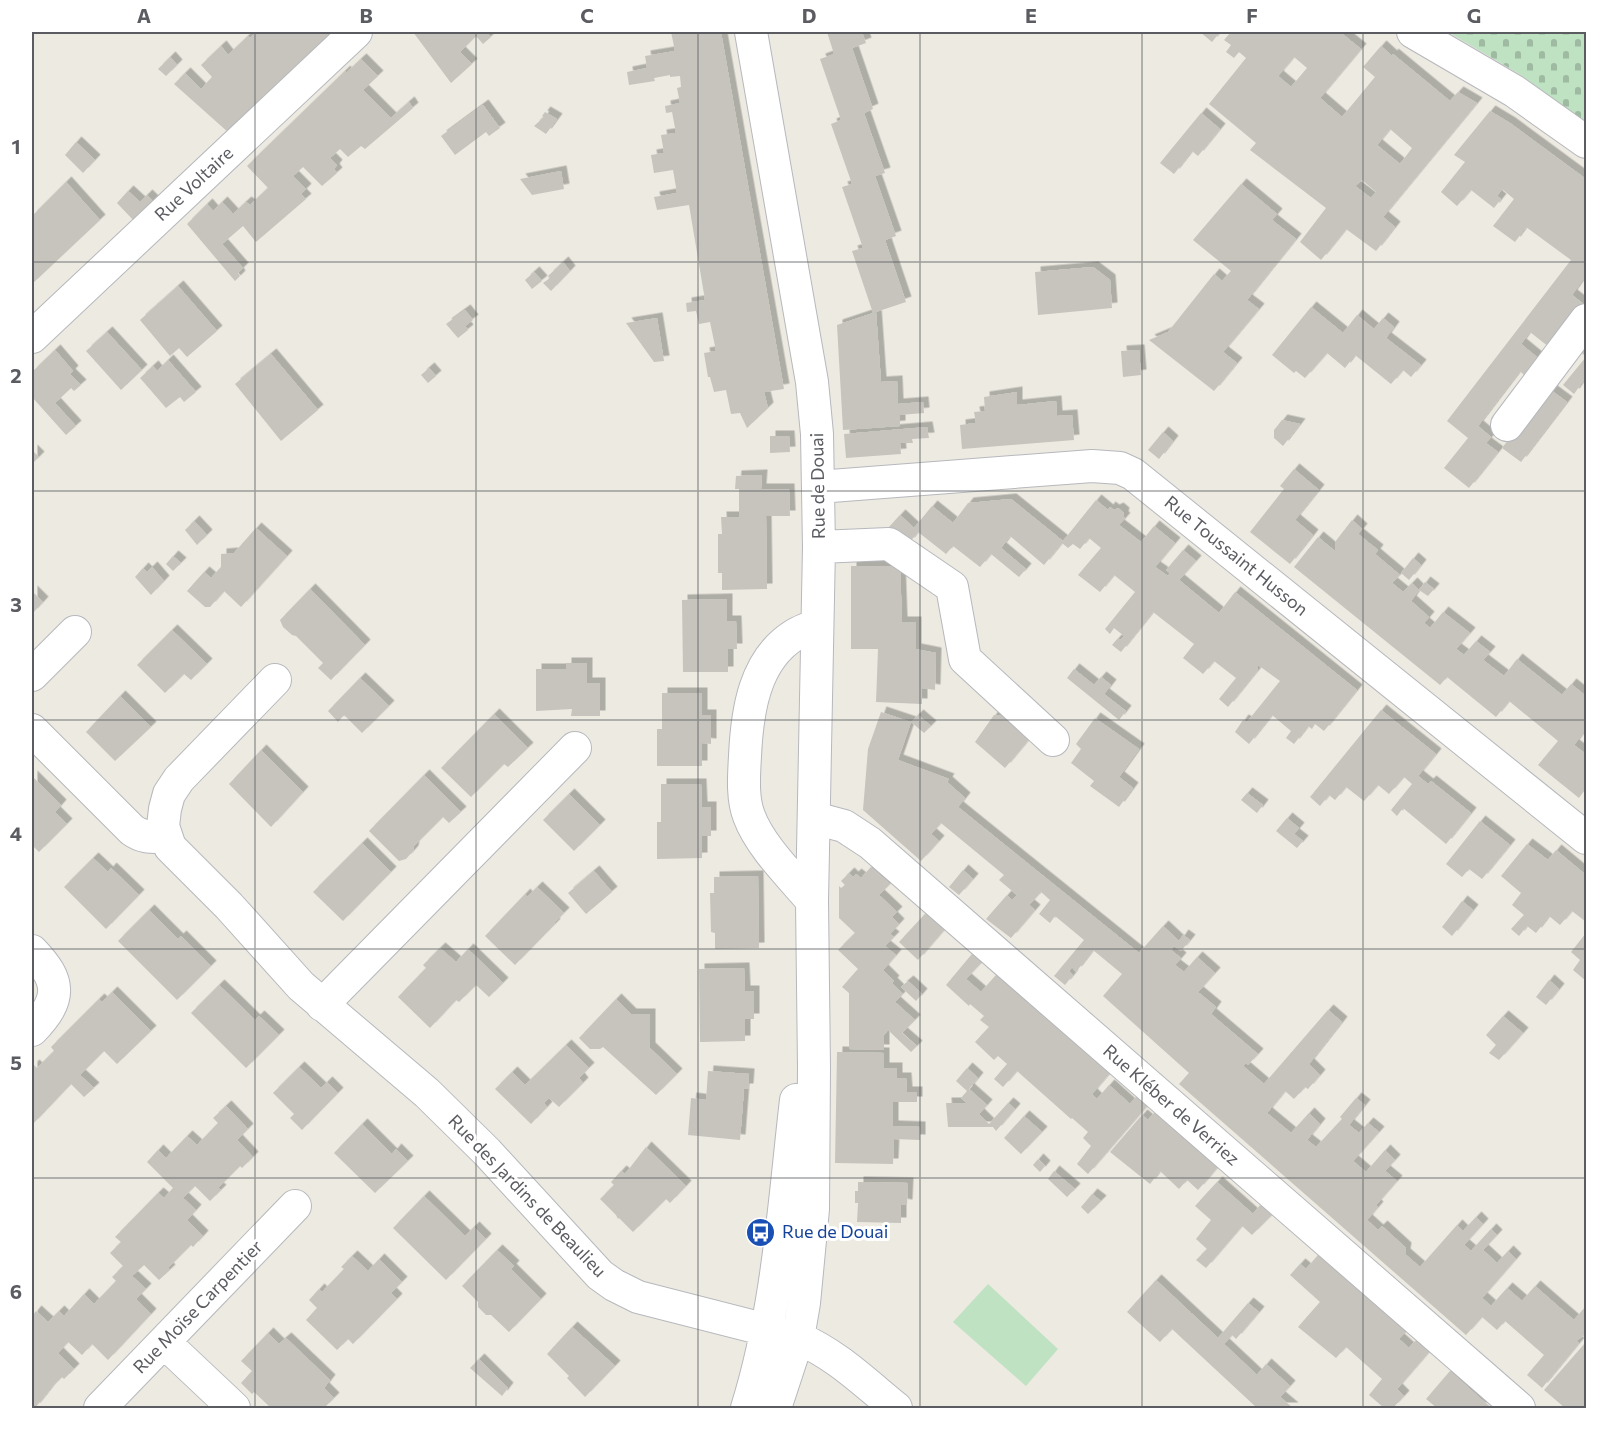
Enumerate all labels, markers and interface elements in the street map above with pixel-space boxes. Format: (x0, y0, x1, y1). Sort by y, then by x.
text: A (137, 3, 151, 27)
text: B (359, 3, 373, 27)
text: C (580, 3, 594, 27)
text: D (802, 3, 816, 27)
text: E (1025, 3, 1037, 27)
text: F (1246, 3, 1258, 27)
text: G (1467, 3, 1481, 27)
text: 1 (11, 134, 21, 158)
street label: Rue Voltaire (150, 141, 237, 225)
text: 2 (10, 363, 22, 387)
street label: Rue de Douai (805, 433, 829, 539)
street label: Rue Toussaint Husson (1160, 491, 1313, 620)
text: 3 (10, 592, 22, 616)
text: 4 (10, 821, 22, 845)
street label: Rue Kléber de Verriez (1099, 1039, 1244, 1169)
text: 5 (10, 1050, 22, 1074)
street label: Rue des Jardins de Beaulieu (444, 1109, 611, 1281)
bus stop icon: Rue de Douai (745, 1216, 777, 1248)
place label: Rue de Douai (782, 1220, 888, 1242)
street label: Rue Moïse Carpentier (128, 1235, 267, 1378)
text: 6 (10, 1279, 22, 1303)

